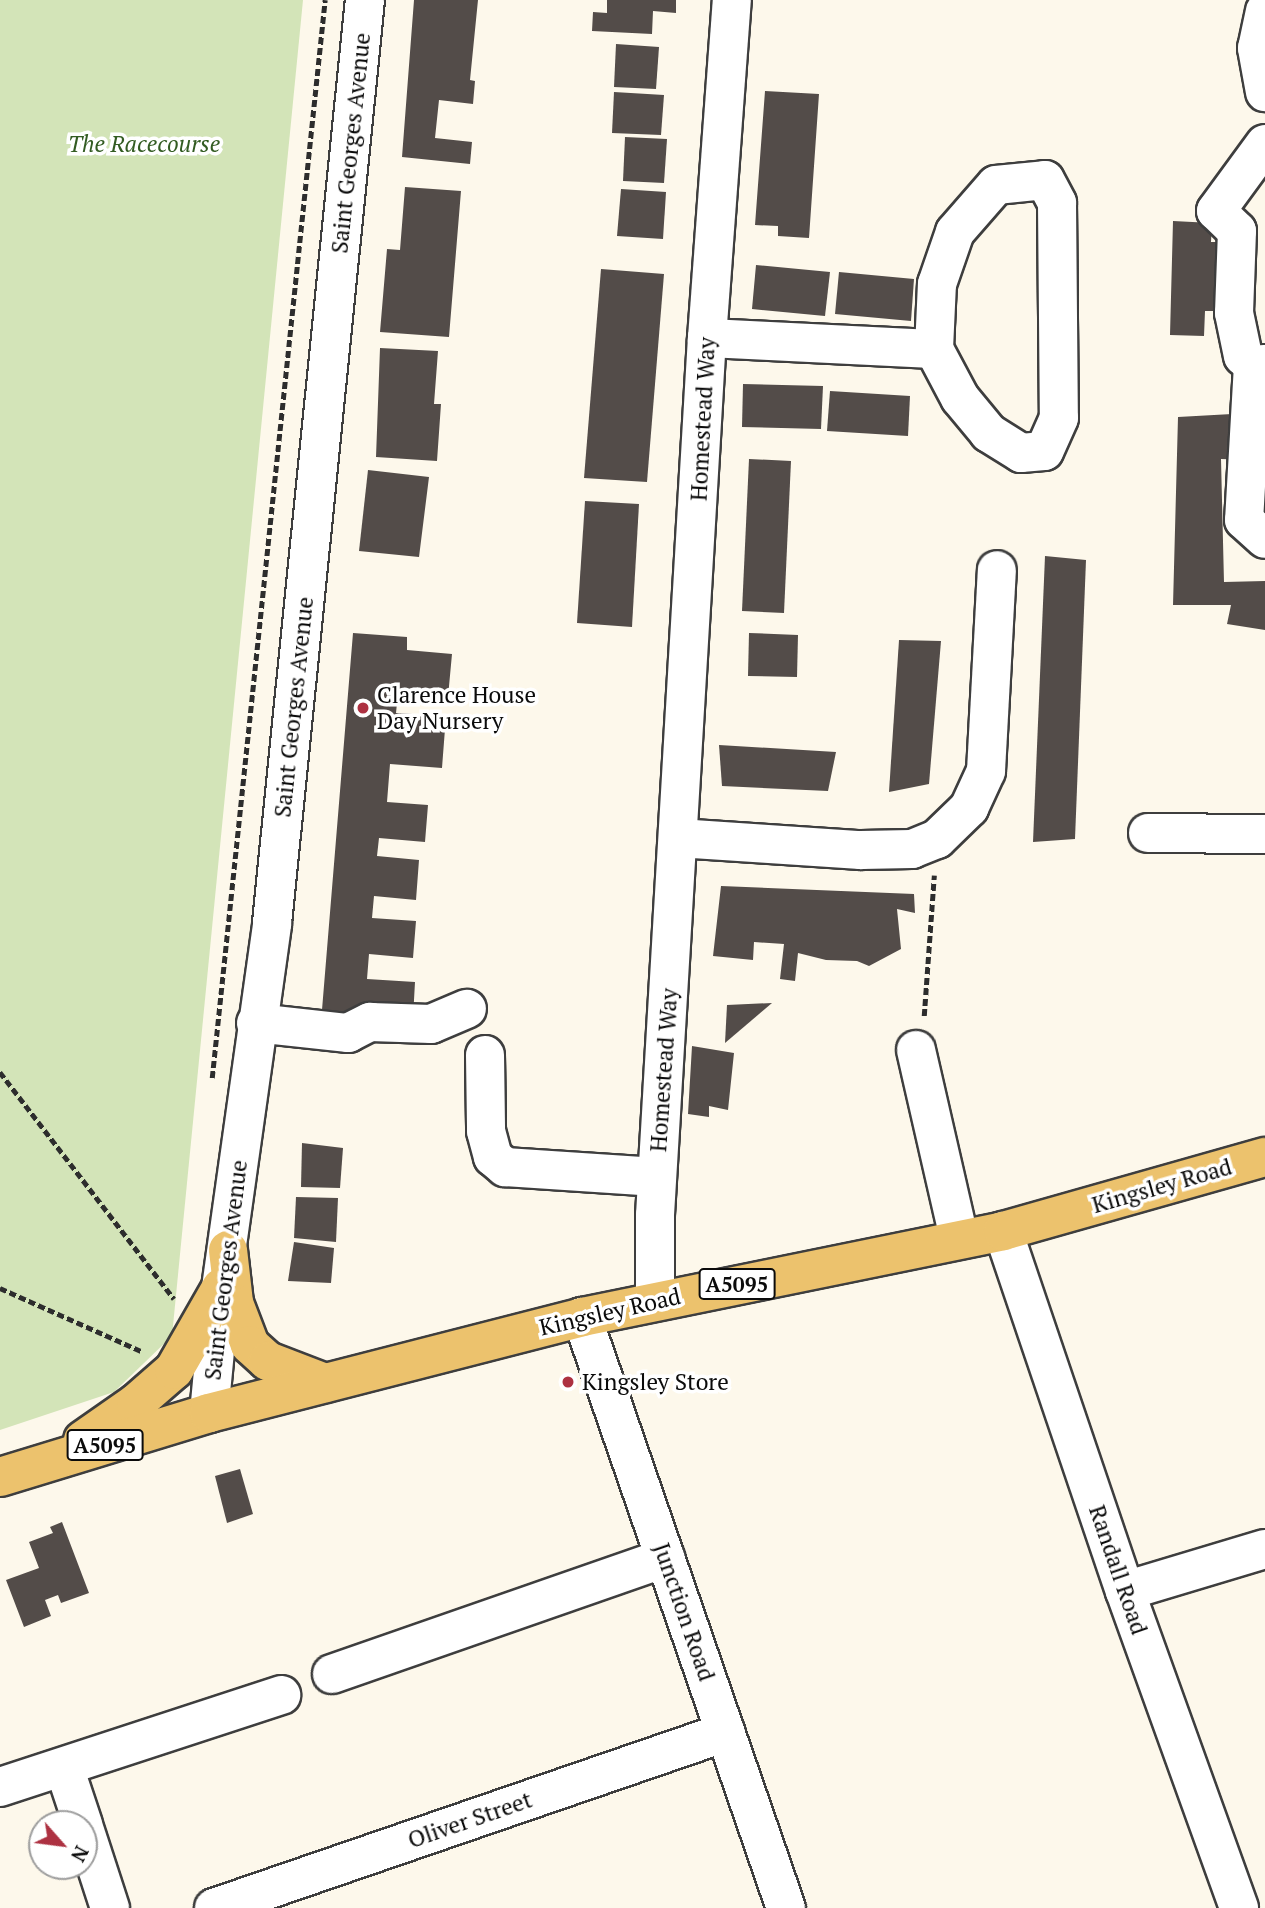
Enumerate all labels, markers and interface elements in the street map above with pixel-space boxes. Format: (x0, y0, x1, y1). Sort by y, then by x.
street label: Saint Georges Avenue (326, 31, 376, 255)
park label: The Racecourse (68, 130, 220, 158)
street label: Homestead Way (685, 336, 721, 502)
street label: Saint Georges Avenue (269, 595, 319, 819)
place label: Clarence House Day Nursery (377, 681, 536, 735)
marker: Clarence House Day Nursery (355, 700, 371, 716)
street label: Homestead Way (645, 987, 683, 1153)
street label: Kingsley Road (1089, 1153, 1235, 1219)
street label: Saint Georges Avenue (199, 1158, 253, 1382)
road number: A5095 (698, 1266, 776, 1302)
street label: Kingsley Road (537, 1282, 683, 1342)
place label: Kingsley Store (582, 1368, 729, 1396)
marker: Kingsley Store (560, 1374, 576, 1390)
road number: A5095 (66, 1428, 144, 1462)
street label: Randall Road (1083, 1502, 1153, 1638)
street label: Junction Road (647, 1539, 721, 1685)
street label: Oliver Street (404, 1786, 536, 1854)
north arrow (28, 1810, 98, 1880)
text: N (66, 1842, 95, 1866)

